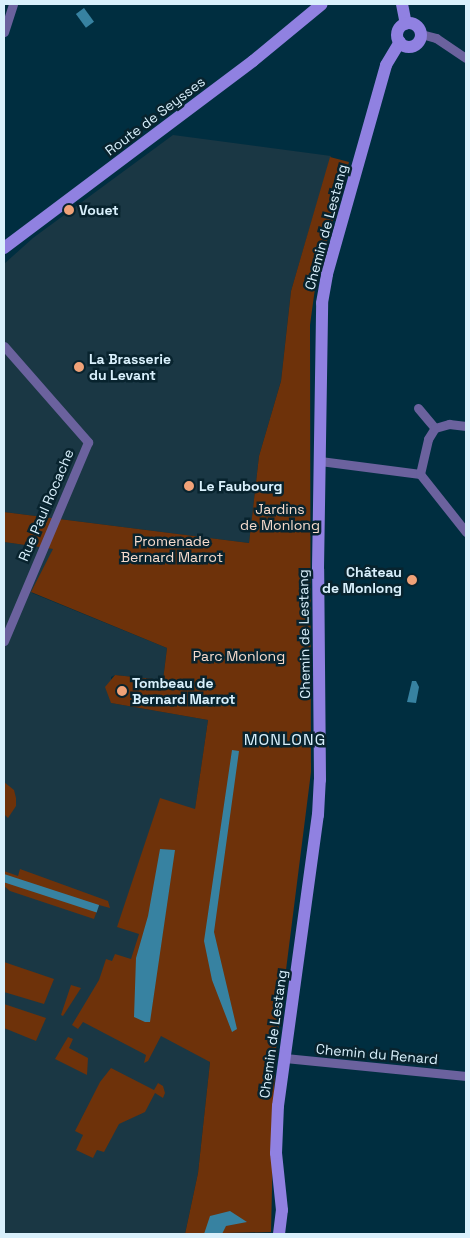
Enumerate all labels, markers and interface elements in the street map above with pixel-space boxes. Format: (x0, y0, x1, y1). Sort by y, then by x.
street label: Route de Seysses (102, 73, 208, 159)
street label: Chemin de Lestang (301, 162, 351, 292)
place label: Vouet (79, 202, 119, 218)
marker: Vouet (63, 204, 75, 216)
place label: La Brasserie du Levant (89, 351, 171, 384)
marker: La Brasserie du Levant (73, 361, 85, 373)
street label: Rue Paul Rocache (15, 447, 77, 563)
place label: Le Faubourg (199, 478, 282, 494)
marker: Le Faubourg (183, 480, 195, 492)
park label: Jardins de Monlong (240, 501, 320, 534)
park label: Promenade Bernard Marrot (121, 533, 223, 566)
place label: Château de Monlong (322, 564, 402, 596)
street label: Chemin de Lestang (294, 569, 314, 699)
marker: Château de Monlong (406, 574, 418, 586)
park label: Parc Monlong (193, 648, 285, 664)
place label: Tombeau de Bernard Marrot (132, 675, 235, 708)
marker: Tombeau de Bernard Marrot (116, 685, 128, 697)
district label: MONLONG (243, 730, 327, 750)
street label: Chemin de Lestang (256, 969, 290, 1099)
street label: Chemin du Renard (315, 1040, 439, 1068)

